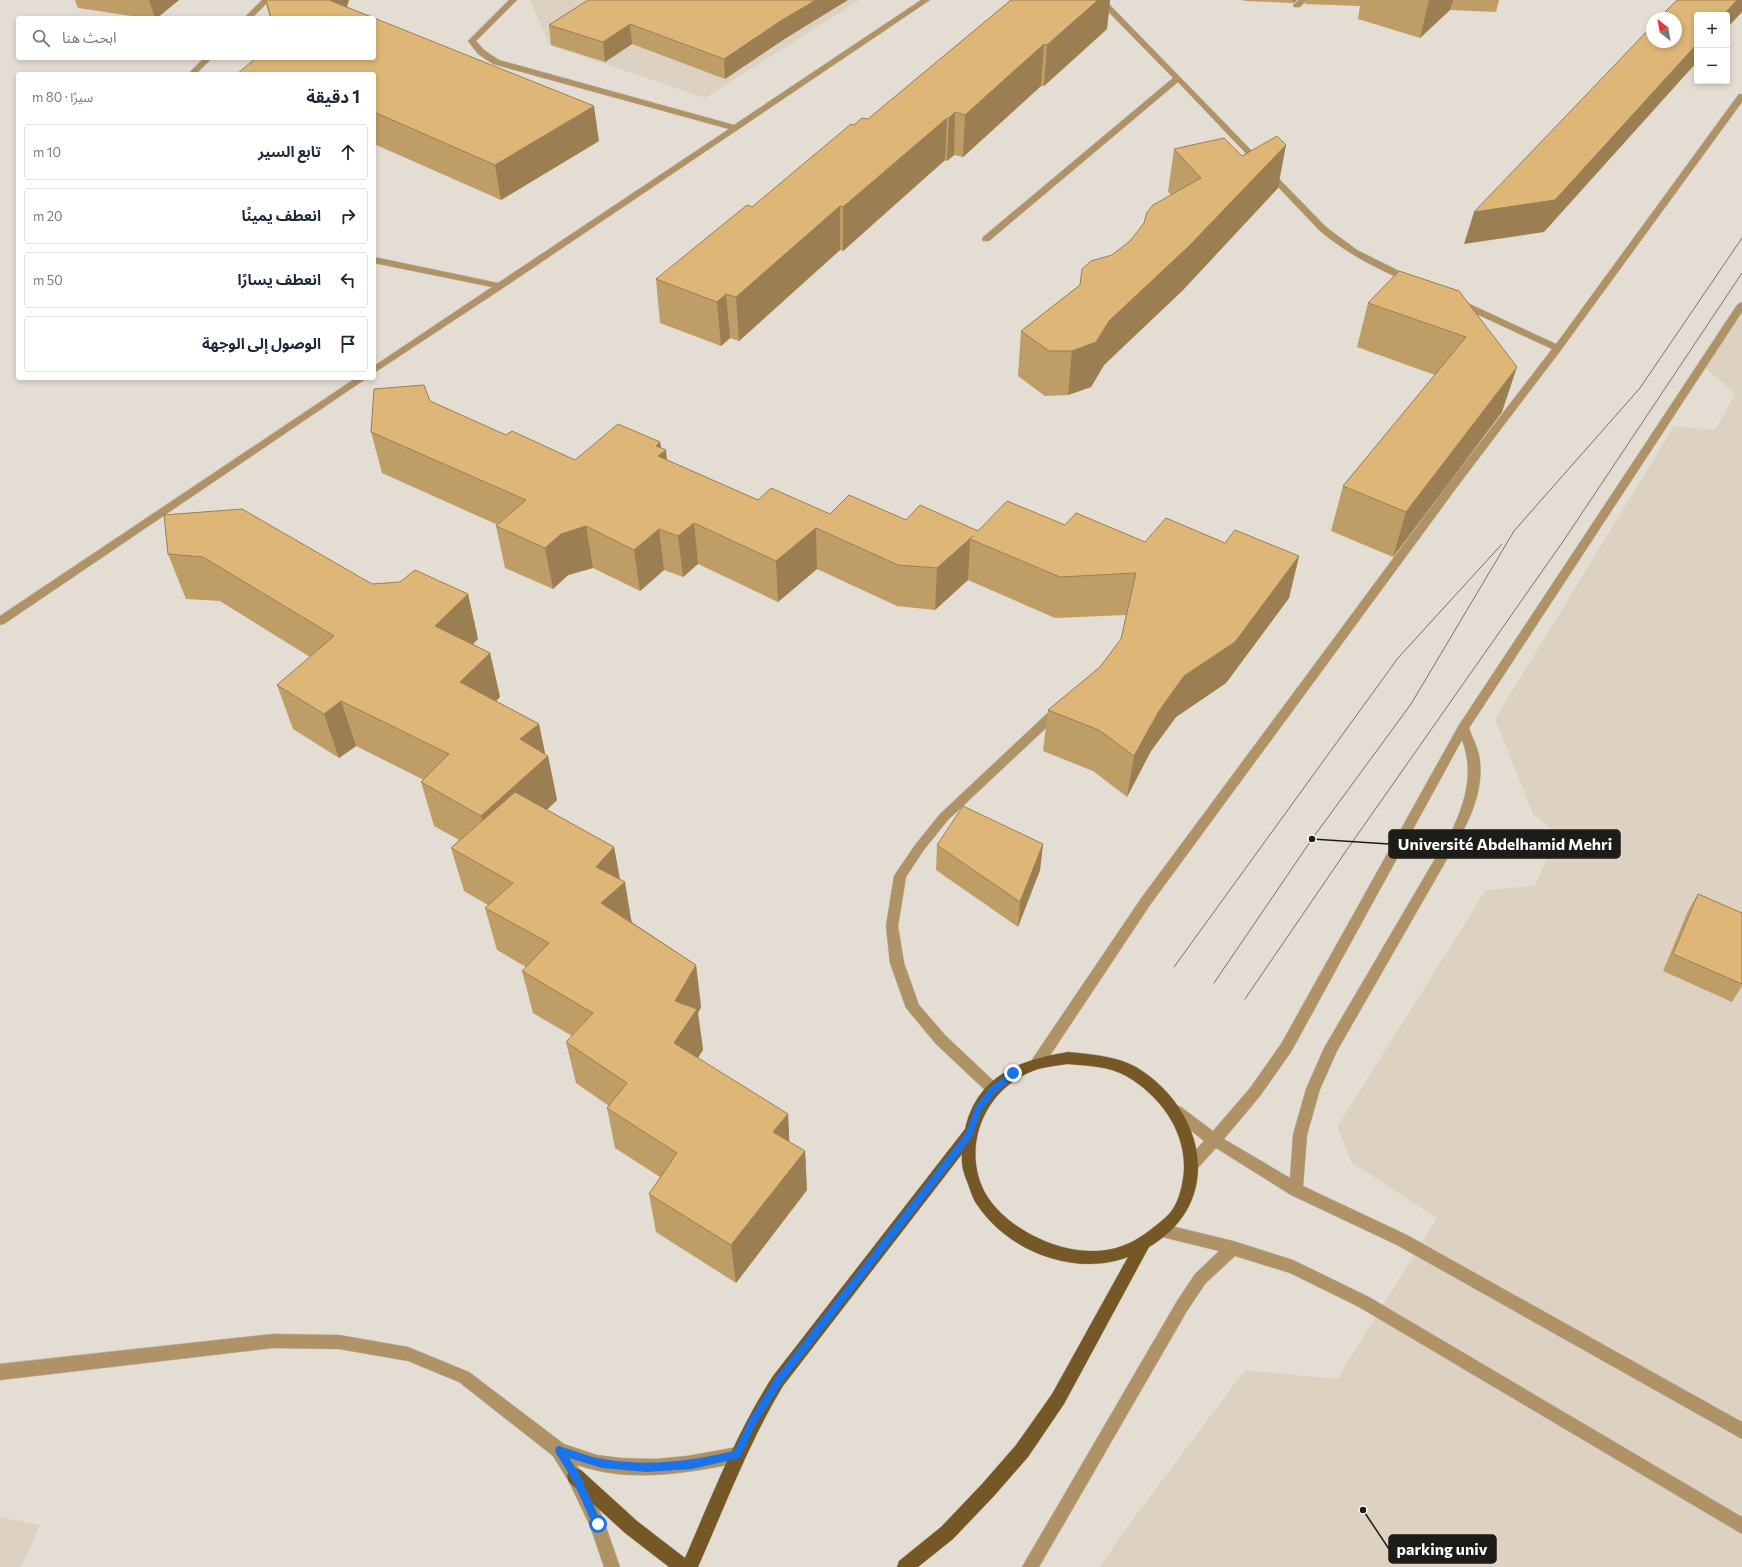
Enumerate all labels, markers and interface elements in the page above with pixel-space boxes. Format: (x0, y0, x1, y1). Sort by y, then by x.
north arrow (1646, 12, 1682, 48)
map controls (1694, 12, 1730, 84)
button: + (1694, 12, 1730, 48)
search box (16, 16, 376, 60)
icon: search (30, 27, 52, 49)
text: ابحث هنا (62, 28, 117, 46)
button: − (1694, 48, 1730, 84)
text: 1 دقيقة (306, 86, 360, 107)
text: سيرًا · 80 m (32, 89, 93, 105)
icon: ahead (337, 141, 359, 163)
text: تابع السير (258, 142, 321, 160)
text: 10 m (33, 144, 61, 160)
icon: right (337, 205, 359, 227)
text: انعطف يمينًا (241, 206, 321, 224)
text: 20 m (33, 208, 63, 224)
icon: left (337, 269, 359, 291)
text: انعطف يسارًا (238, 270, 321, 288)
text: 50 m (33, 272, 63, 288)
icon: arrive (337, 333, 359, 355)
text: الوصول إلى الوجهة (202, 334, 321, 352)
callout: Université Abdelhamid Mehri (1389, 830, 1620, 858)
text: Université Abdelhamid Mehri (1398, 834, 1612, 853)
route end (1004, 1064, 1022, 1082)
route start (589, 1515, 607, 1533)
callout: parking univ (1389, 1535, 1496, 1563)
text: parking univ (1397, 1539, 1488, 1558)

